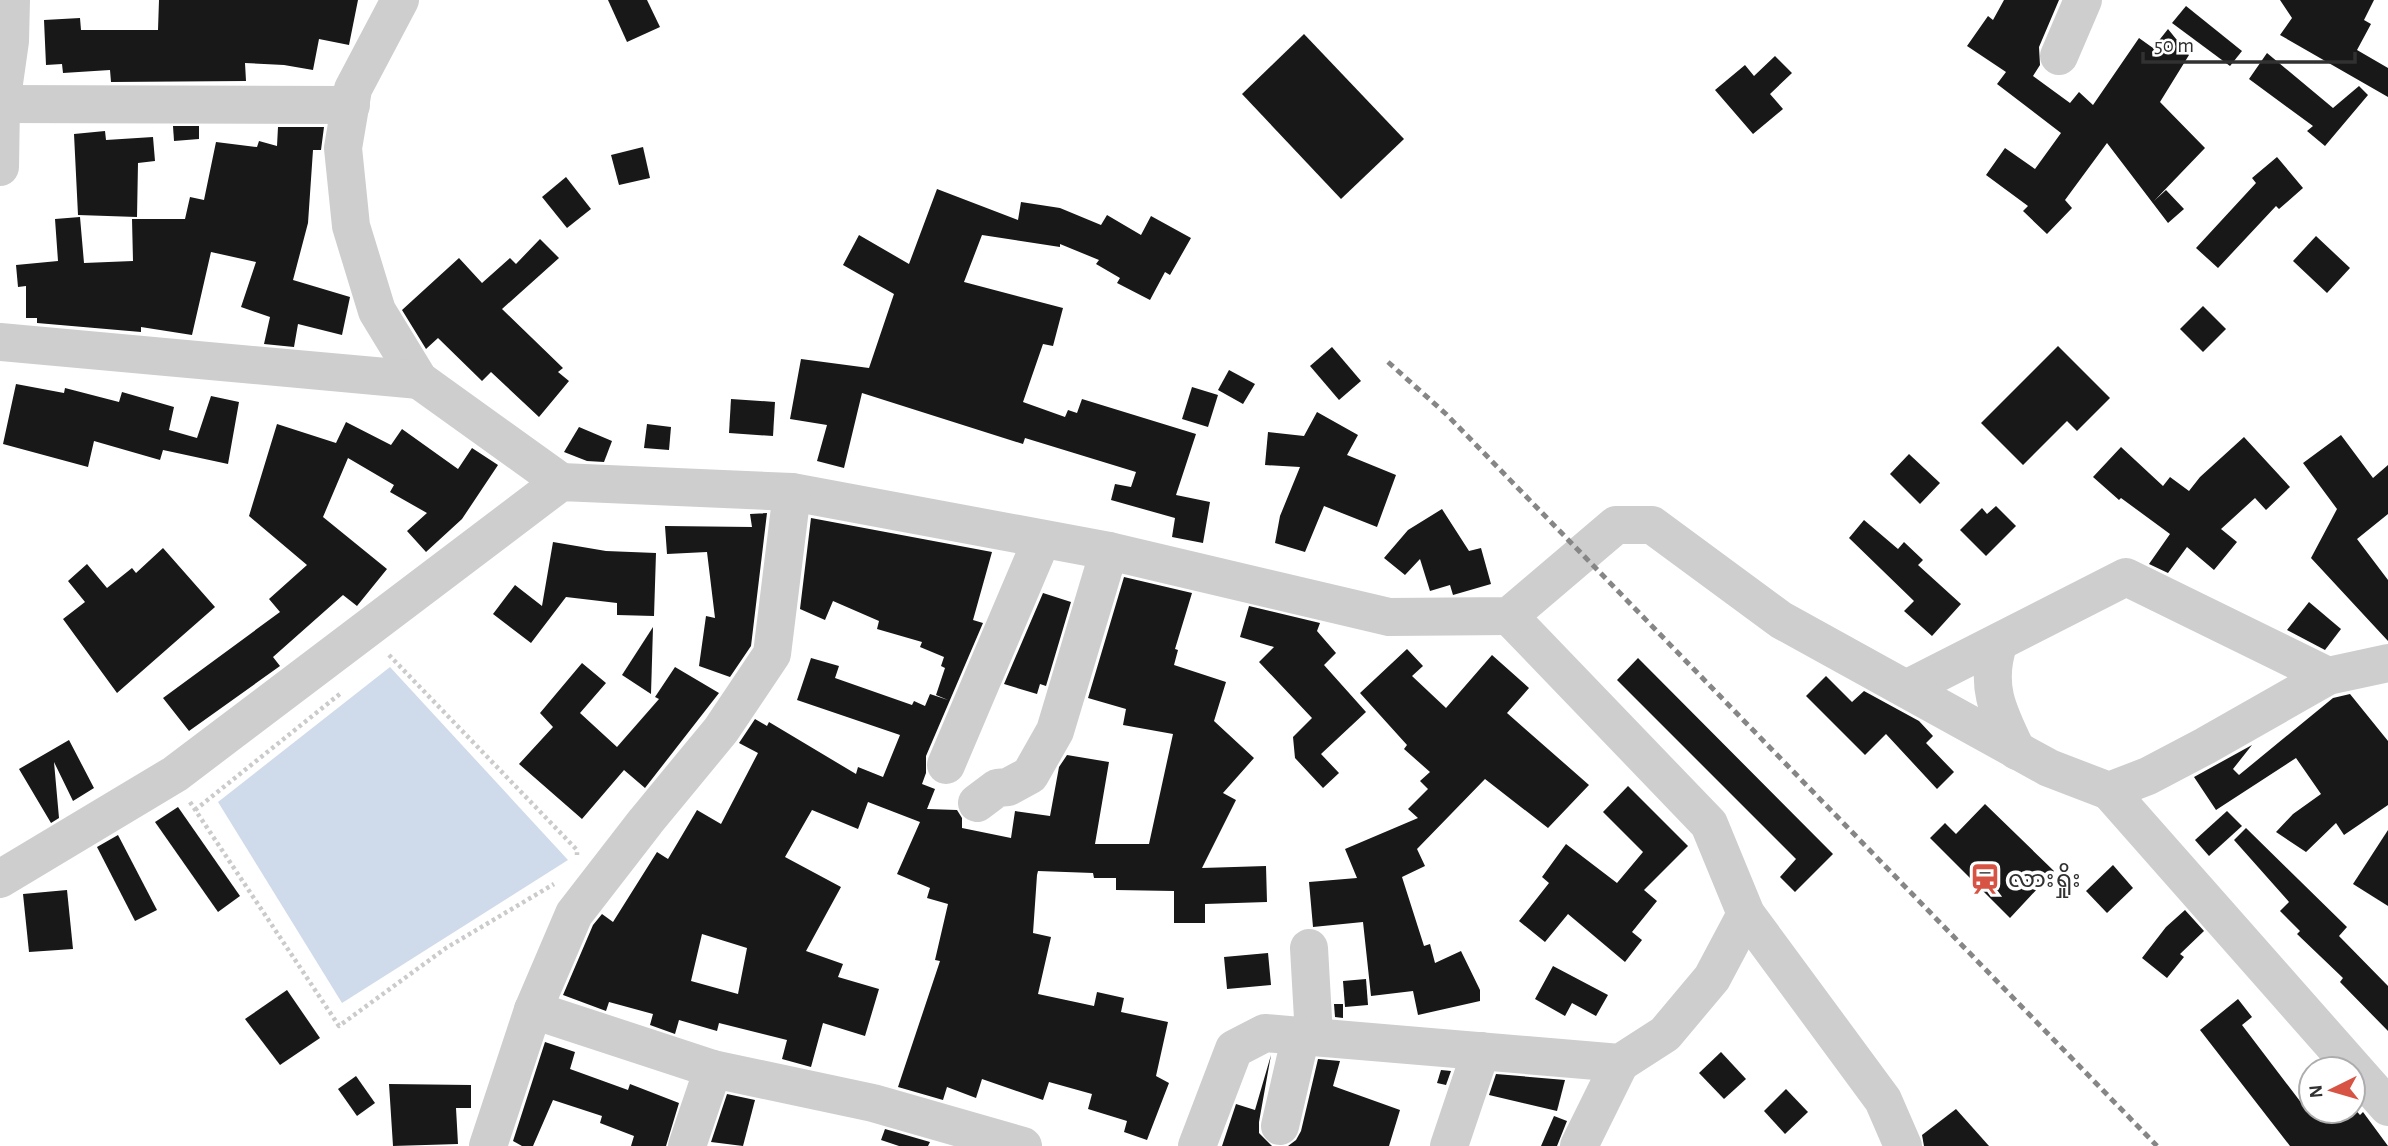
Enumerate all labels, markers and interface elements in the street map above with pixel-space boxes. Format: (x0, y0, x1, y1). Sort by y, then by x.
scale bar (2143, 21, 2355, 65)
text: 50 m (2154, 35, 2194, 56)
station icon: လားရှိုး (1968, 862, 2002, 896)
place label: လားရှိုး (2008, 863, 2081, 898)
north arrow (2297, 1055, 2367, 1125)
text: N (2307, 1084, 2327, 1099)

